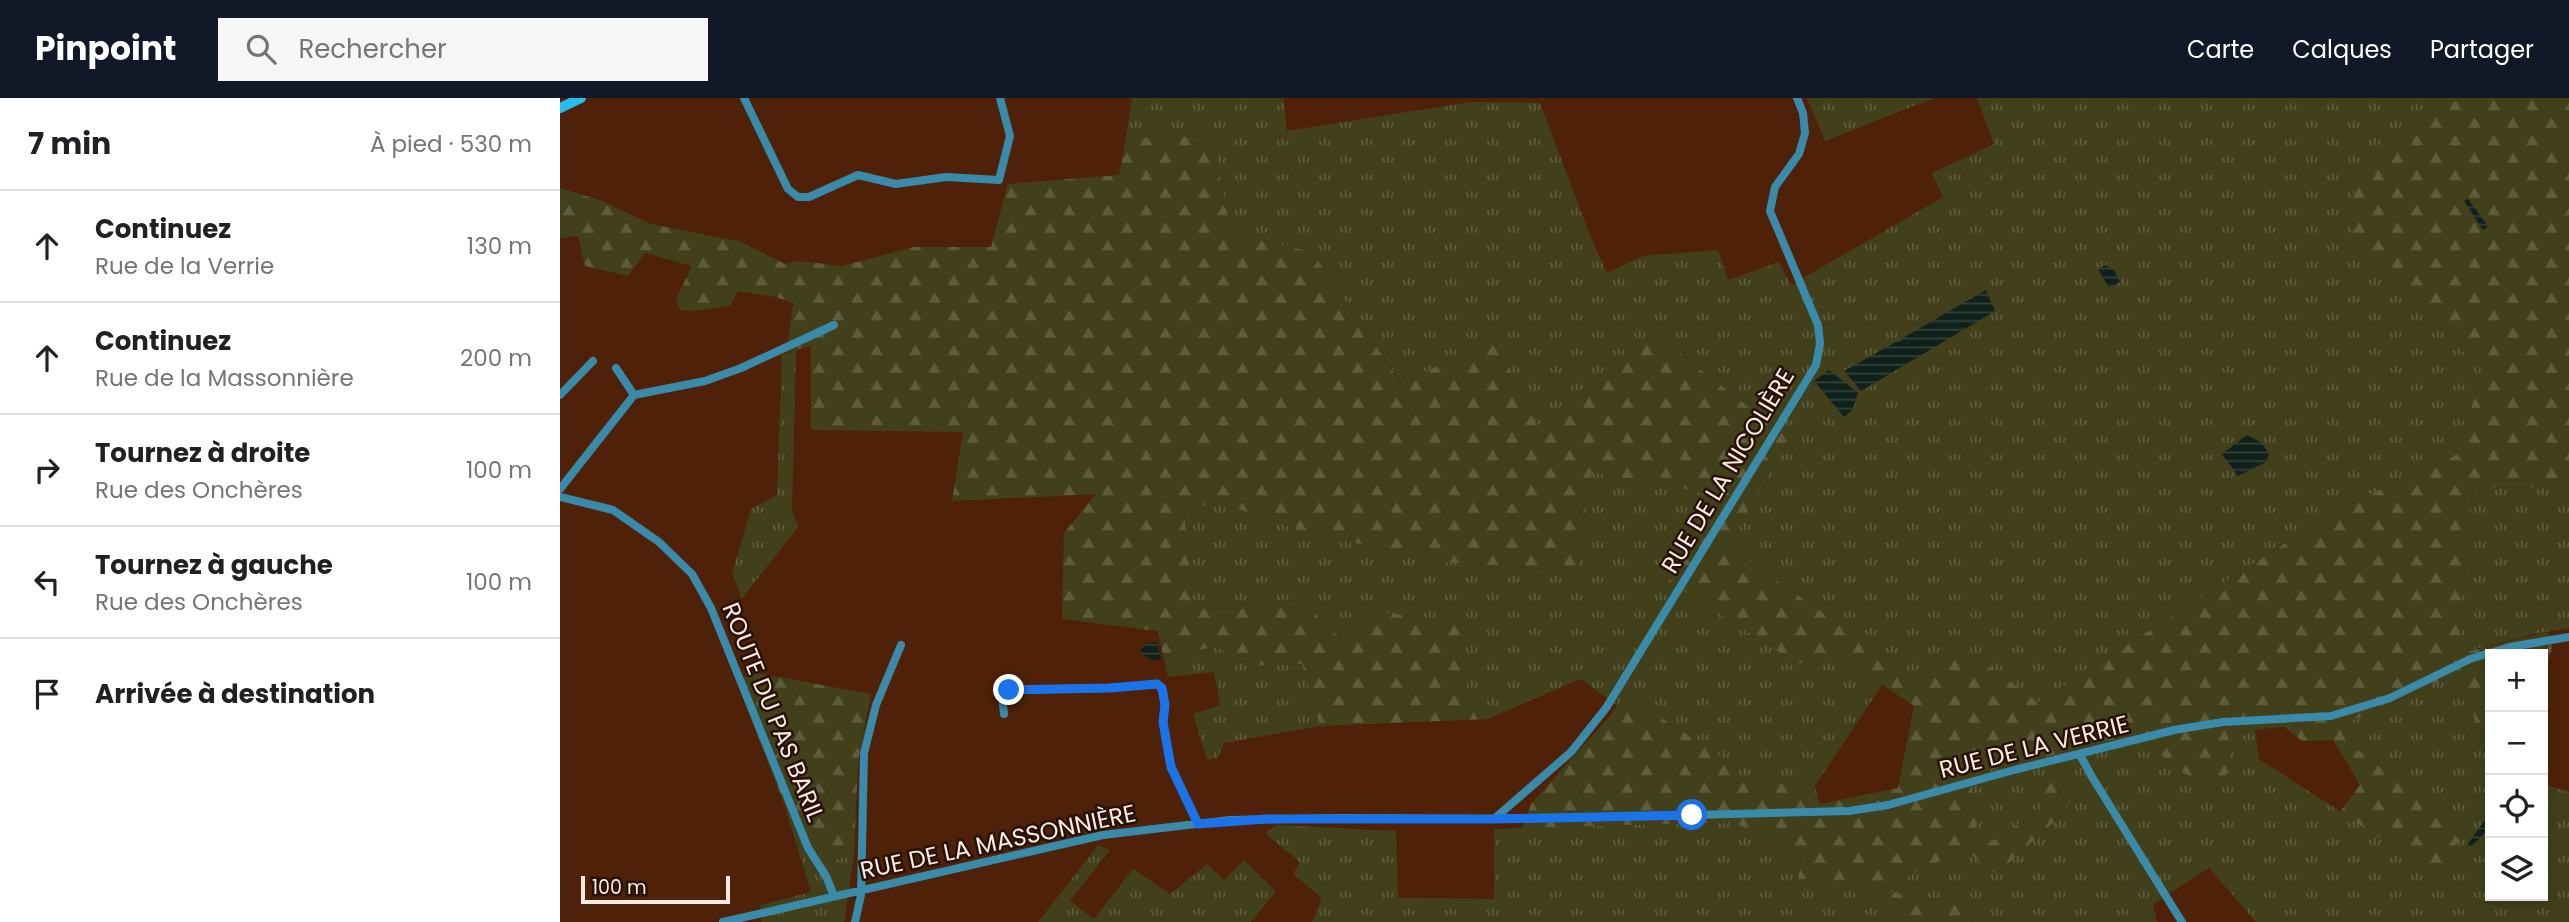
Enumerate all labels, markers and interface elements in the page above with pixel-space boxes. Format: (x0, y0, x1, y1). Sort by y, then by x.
search box (218, 18, 708, 81)
text: Pinpoint (35, 25, 176, 72)
icon: search (242, 30, 280, 68)
text: Rechercher (298, 31, 447, 67)
text: Carte (2187, 33, 2254, 66)
text: Calques (2292, 33, 2392, 66)
text: Partager (2430, 33, 2534, 66)
text: 7 min (28, 122, 111, 165)
text: À pied · 530 m (370, 128, 532, 160)
text: Continuez (95, 211, 231, 247)
icon: ahead (28, 227, 66, 265)
text: 130 m (467, 230, 532, 262)
text: Rue de la Verrie (95, 250, 274, 282)
text: Continuez (95, 323, 231, 359)
icon: ahead (28, 339, 66, 377)
text: 200 m (460, 342, 532, 374)
text: Rue de la Massonnière (95, 362, 354, 394)
street label: RUE DE LA NICOLIÈRE (1653, 362, 1802, 579)
text: Tournez à droite (95, 435, 310, 471)
icon: right (28, 451, 66, 489)
text: 100 m (466, 454, 532, 486)
text: Rue des Onchères (95, 474, 303, 506)
text: Tournez à gauche (95, 547, 333, 583)
icon: left (28, 563, 66, 601)
text: 100 m (466, 566, 532, 598)
text: Rue des Onchères (95, 586, 303, 618)
street label: ROUTE DU PAS BARIL (714, 597, 832, 826)
map controls (2485, 649, 2548, 901)
button: + (2485, 649, 2548, 712)
route end (993, 674, 1024, 705)
icon: arrive (28, 675, 66, 713)
text: Arrivée à destination (95, 676, 375, 712)
street label: RUE DE LA VERRIE (1936, 707, 2132, 786)
button: − (2485, 712, 2548, 775)
button: locate (2485, 775, 2548, 838)
street label: RUE DE LA MASSONNIÈRE (857, 796, 1139, 887)
route start (1676, 799, 1707, 830)
button: layers (2485, 838, 2548, 901)
scale bar (581, 873, 730, 905)
text: 100 m (592, 874, 647, 901)

